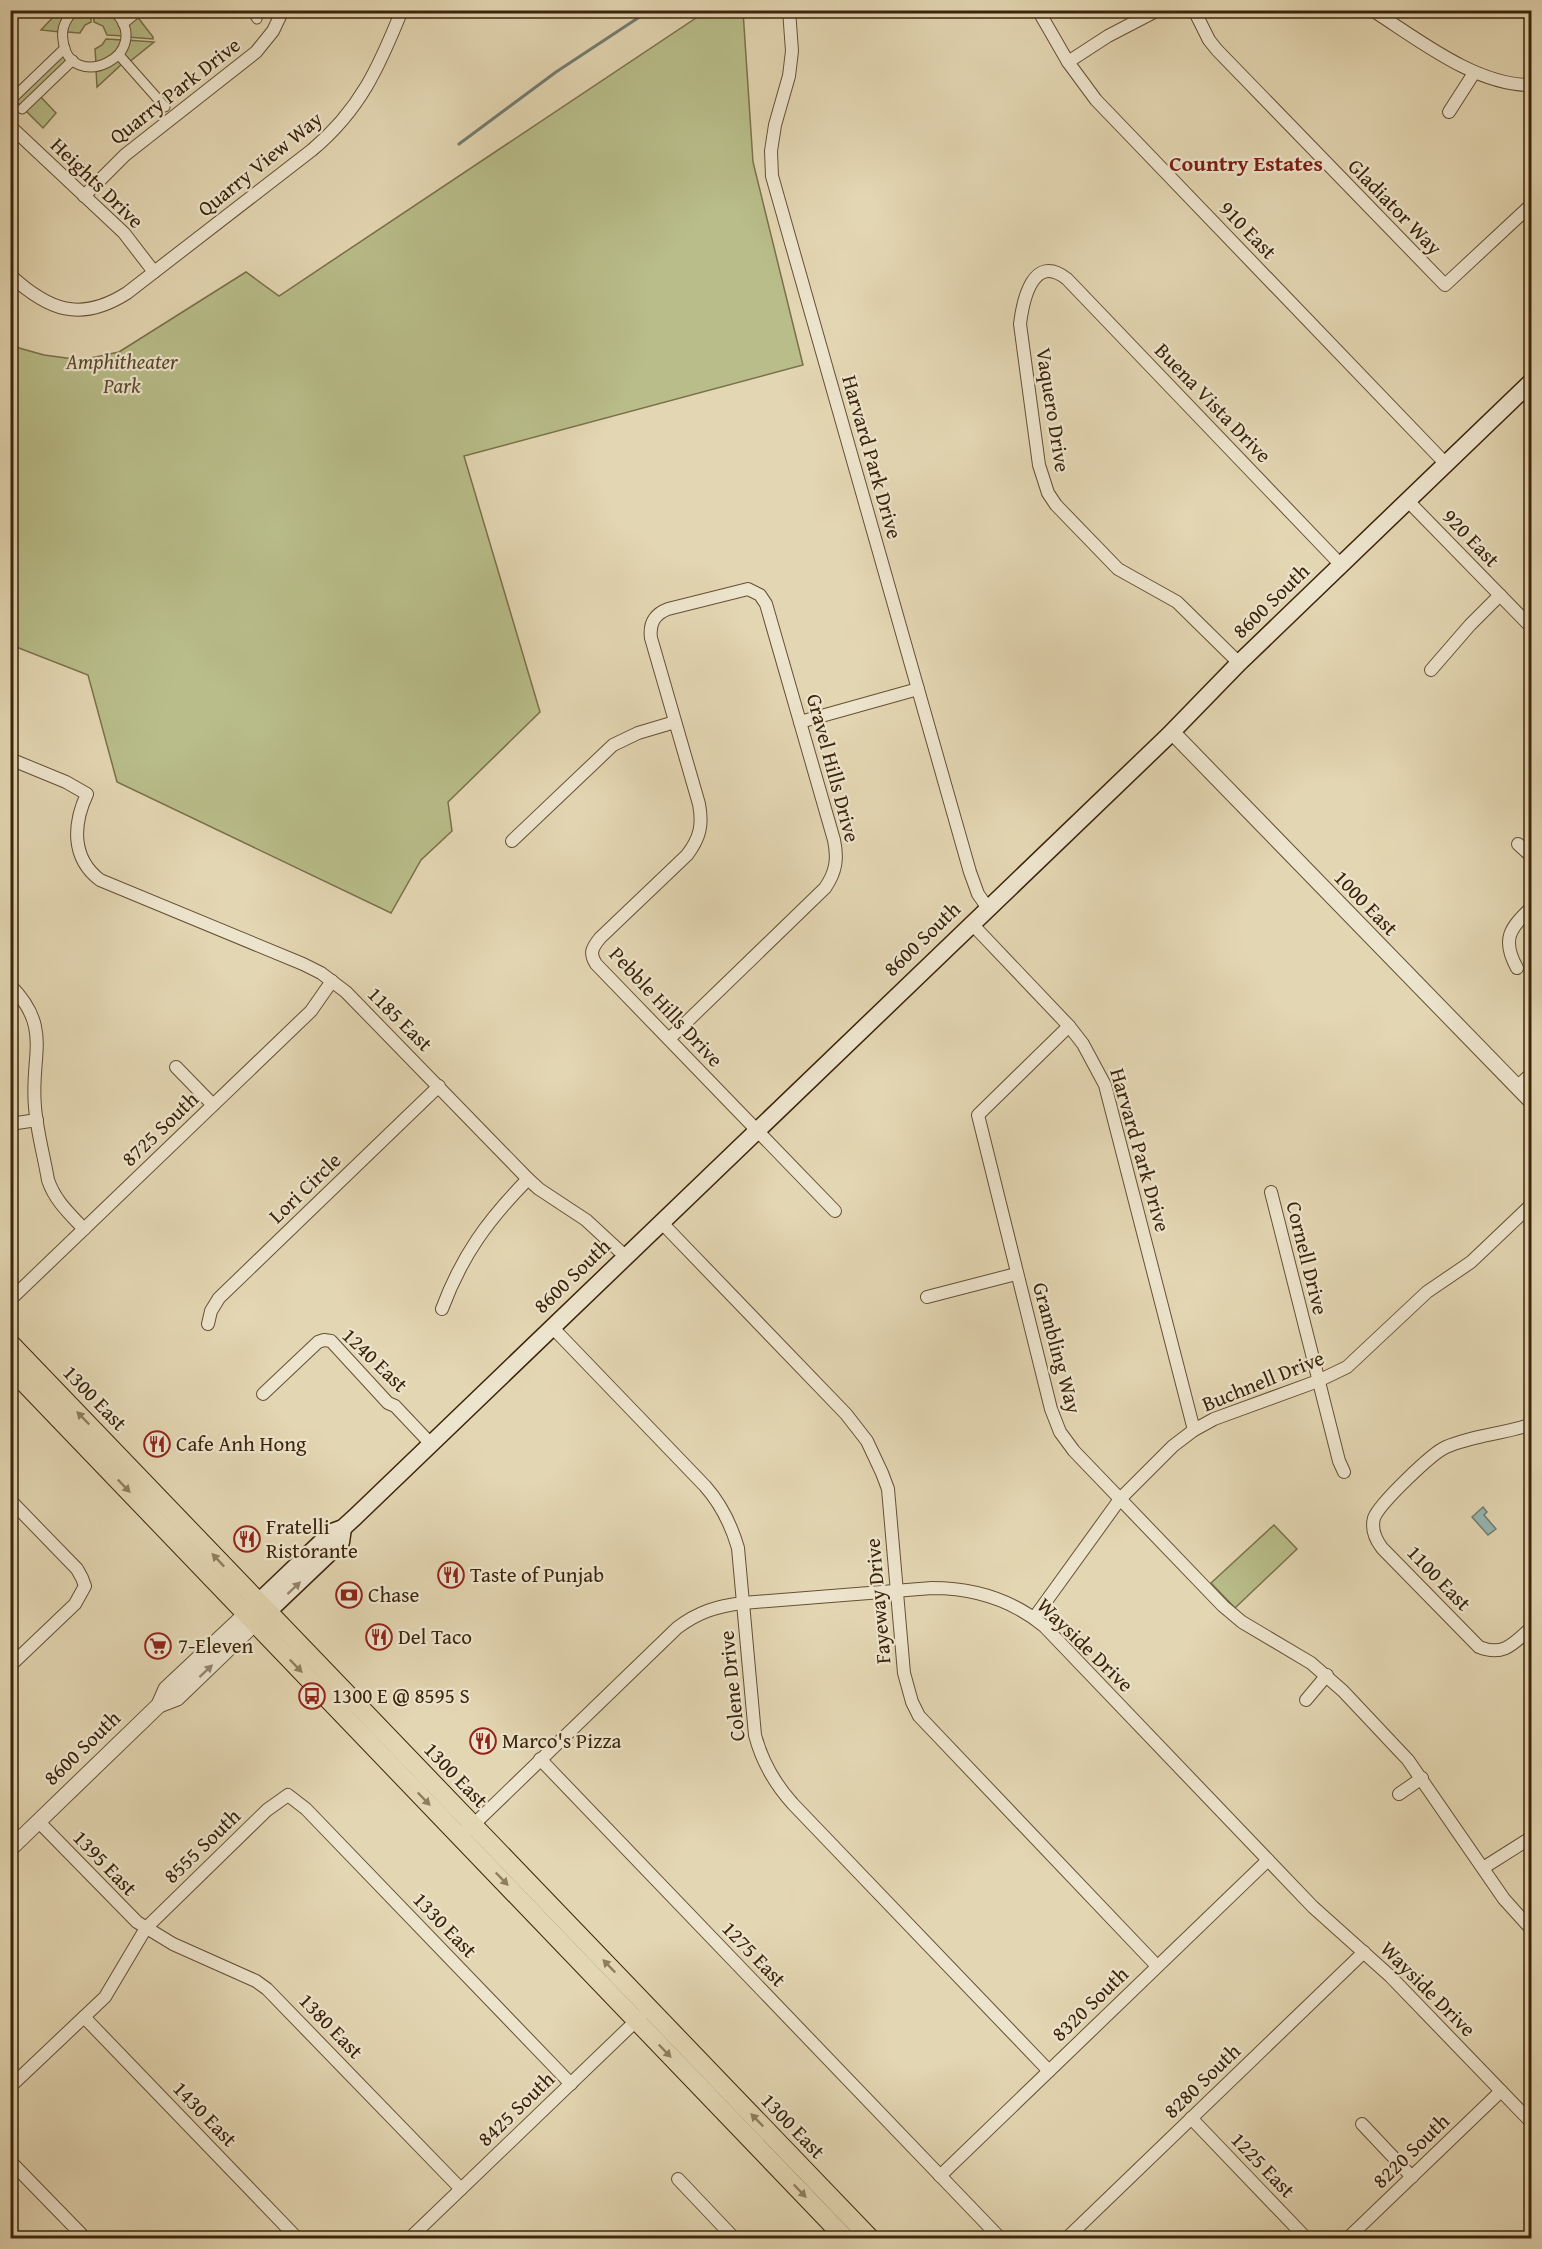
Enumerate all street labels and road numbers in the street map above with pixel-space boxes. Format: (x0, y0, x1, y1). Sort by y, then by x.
street label: Quarry Park Drive (103, 29, 247, 152)
street label: Quarry View Way (191, 103, 329, 224)
street label: Heights Drive (44, 130, 151, 235)
street label: Gladiator Way (1341, 151, 1450, 262)
street label: 910 East (1212, 193, 1285, 266)
street label: Buena Vista Drive (1148, 336, 1279, 470)
street label: Vaquero Drive (1028, 346, 1079, 474)
street label: Harvard Park Drive (834, 371, 911, 543)
street label: 920 East (1435, 501, 1508, 574)
street label: 8600 South (1225, 556, 1316, 645)
street label: Gravel Hills Drive (799, 690, 868, 846)
street label: 1000 East (1327, 863, 1406, 943)
street label: 8600 South (876, 894, 967, 983)
street label: Pebble Hills Drive (602, 939, 731, 1074)
street label: 1185 East (361, 979, 440, 1059)
street label: Harvard Park Drive (1102, 1064, 1179, 1236)
street label: 8725 South (114, 1084, 205, 1173)
street label: Lori Circle (261, 1145, 348, 1230)
street label: Cornell Drive (1278, 1198, 1337, 1318)
street label: 8600 South (526, 1231, 617, 1320)
street label: Grambling Way (1025, 1279, 1090, 1418)
street label: 1240 East (335, 1320, 416, 1399)
street label: Buchnell Drive (1197, 1342, 1329, 1419)
street label: 1300 East (56, 1358, 135, 1438)
street label: Fayeway Drive (857, 1537, 898, 1665)
street label: 1100 East (1400, 1538, 1479, 1618)
street label: Wayside Drive (1030, 1590, 1141, 1699)
street label: Colene Drive (710, 1629, 753, 1743)
street label: 8600 South (36, 1703, 127, 1792)
street label: 1300 East (417, 1735, 496, 1815)
street label: 8555 South (156, 1801, 247, 1890)
street label: 1395 East (66, 1823, 145, 1903)
street label: 1330 East (406, 1885, 485, 1965)
street label: 1275 East (715, 1914, 794, 1994)
street label: Wayside Drive (1373, 1934, 1483, 2044)
street label: 8320 South (1044, 1959, 1135, 2048)
street label: 1380 East (292, 1986, 371, 2066)
street label: 8280 South (1156, 2036, 1247, 2125)
street label: 8425 South (470, 2064, 561, 2153)
street label: 1430 East (166, 2074, 245, 2154)
street label: 1300 East (754, 2086, 833, 2166)
street label: 8220 South (1365, 2106, 1456, 2195)
street label: 1225 East (1224, 2125, 1303, 2205)

